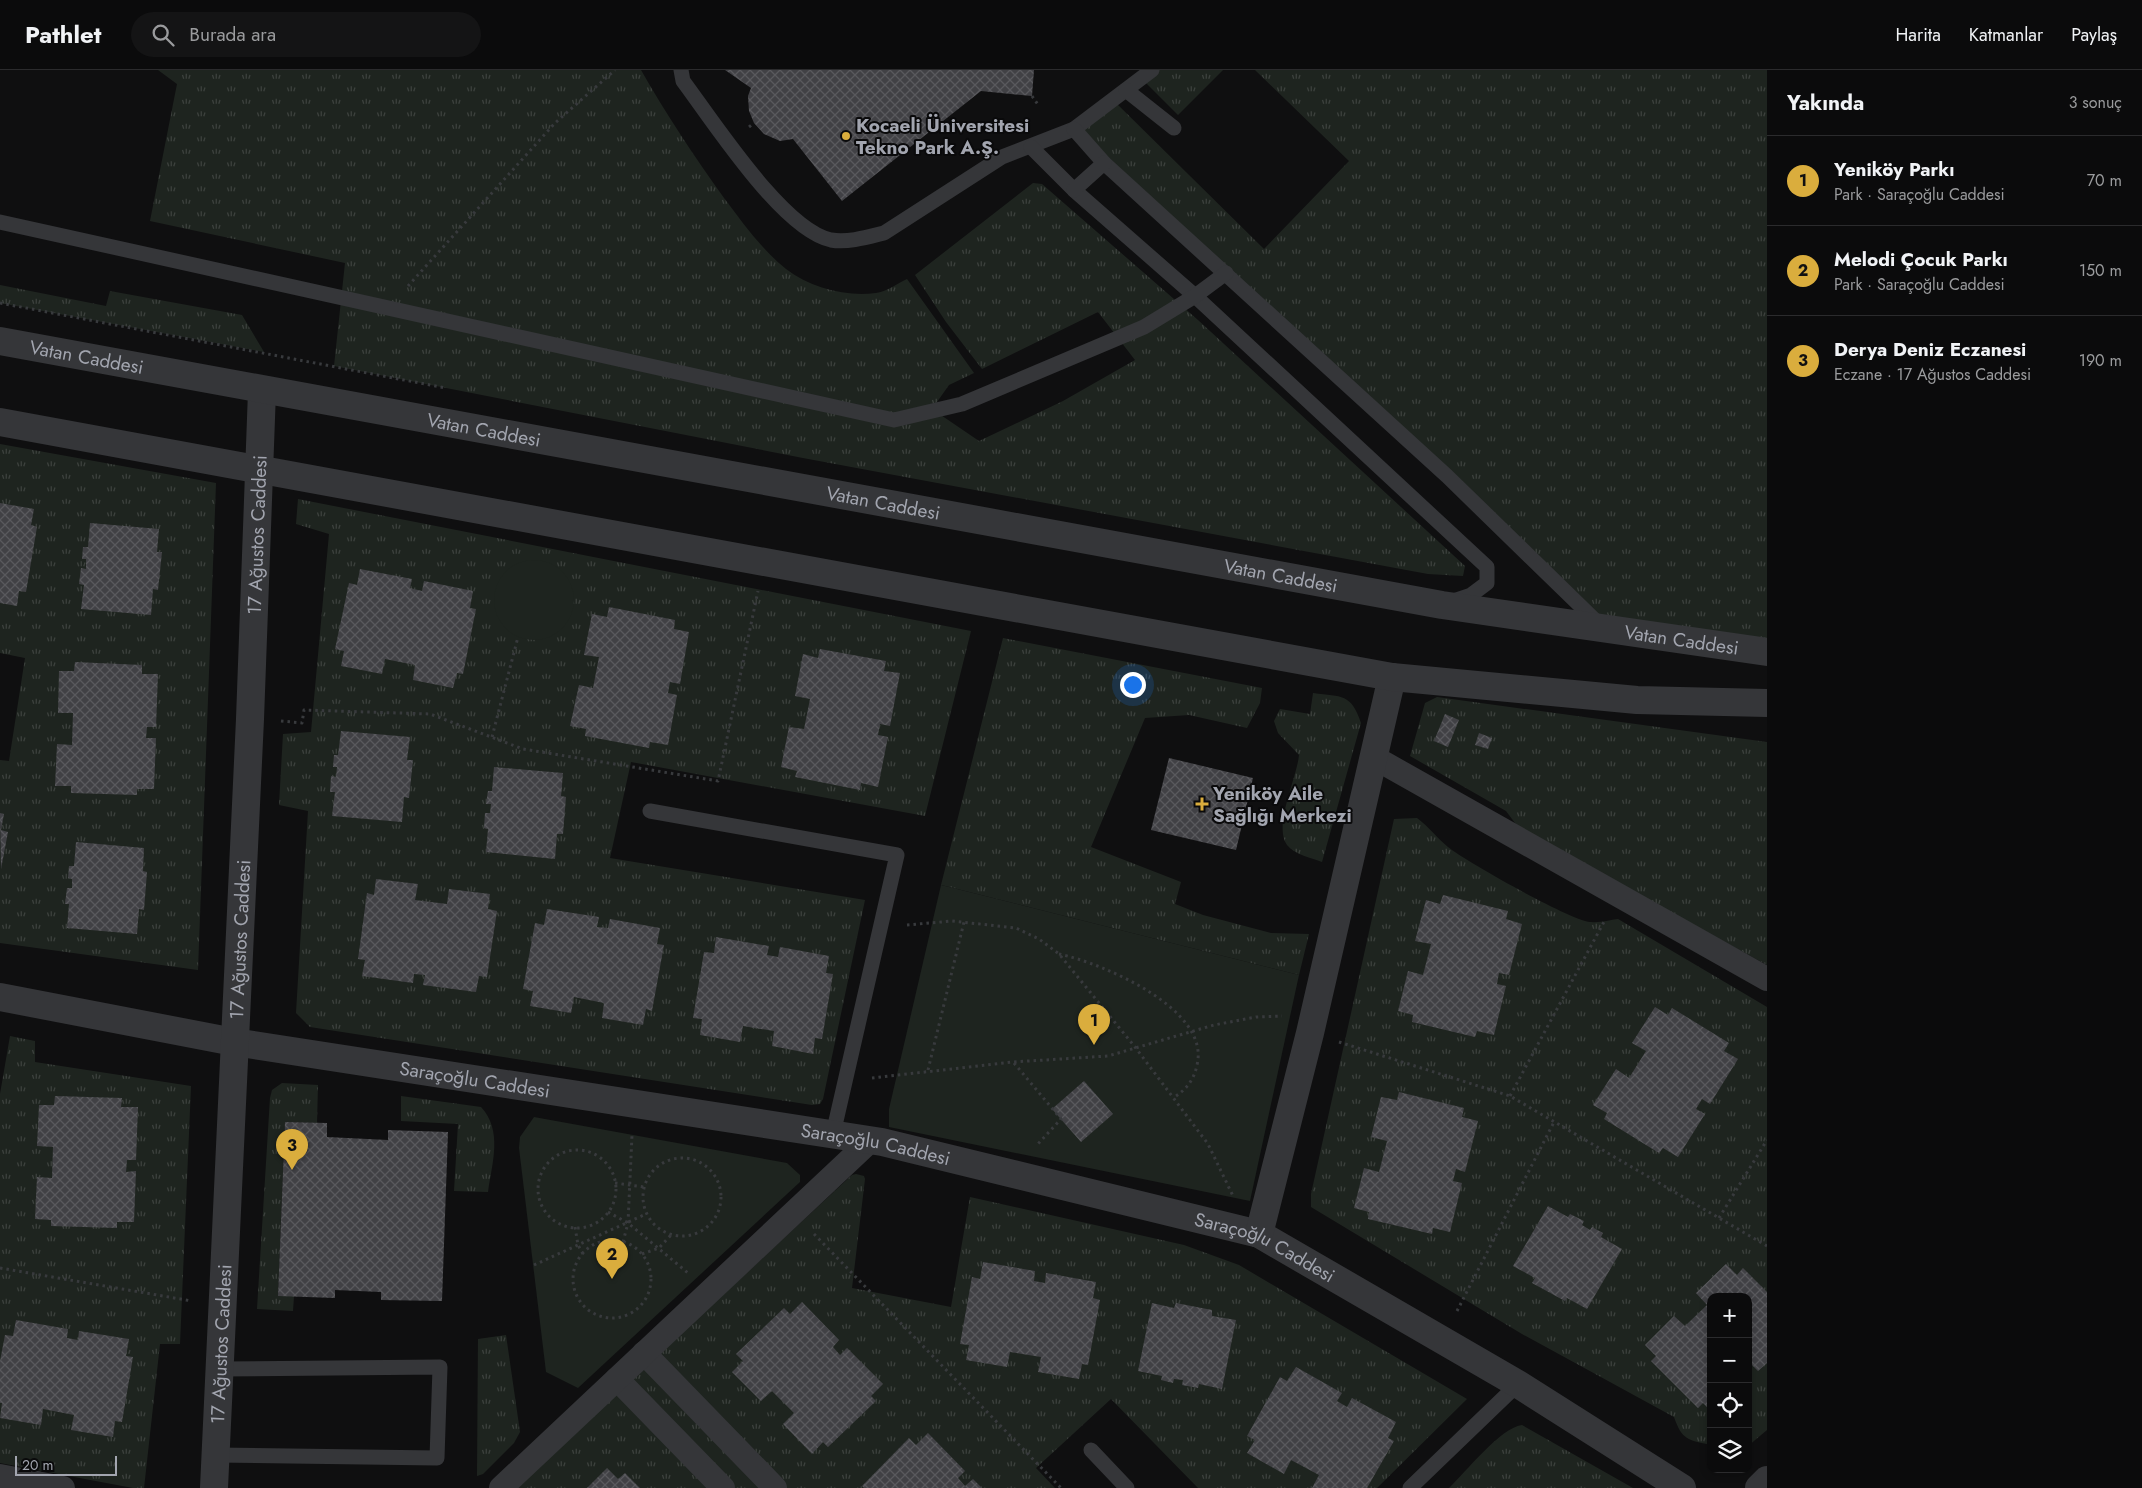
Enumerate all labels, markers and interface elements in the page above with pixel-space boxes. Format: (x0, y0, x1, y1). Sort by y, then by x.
search box (131, 12, 481, 57)
text: Pathlet (25, 17, 101, 52)
icon: search (149, 21, 177, 49)
text: Burada ara (189, 21, 276, 48)
text: Harita (1895, 22, 1941, 48)
text: Katmanlar (1969, 22, 2043, 48)
text: Paylaş (2071, 22, 2117, 48)
text: Yakında (1787, 88, 1864, 118)
text: 3 sonuç (2069, 91, 2122, 114)
place label: Kocaeli Üniversitesi Tekno Park A.Ş. (856, 112, 1029, 161)
marker: Kocaeli Üniversitesi Tekno Park A.Ş. (840, 130, 852, 142)
text: Yeniköy Parkı (1834, 156, 1954, 183)
text: 1 (1799, 169, 1807, 192)
text: 70 m (2087, 169, 2122, 192)
text: Park · Saraçoğlu Caddesi (1834, 183, 2005, 206)
text: Melodi Çocuk Parkı (1834, 246, 2008, 273)
text: 2 (1798, 259, 1808, 282)
text: 150 m (2079, 259, 2122, 282)
text: Park · Saraçoğlu Caddesi (1834, 273, 2005, 296)
street label: Vatan Caddesi (27, 333, 146, 381)
text: Derya Deniz Eczanesi (1834, 336, 2026, 363)
text: 3 (1798, 349, 1808, 372)
text: 190 m (2079, 349, 2122, 372)
text: Eczane · 17 Ağustos Caddesi (1834, 363, 2031, 386)
street label: Vatan Caddesi (425, 406, 543, 453)
street label: 17 Ağustos Caddesi (240, 455, 273, 615)
street label: Vatan Caddesi (824, 479, 943, 526)
street label: Vatan Caddesi (1222, 552, 1340, 599)
street label: Vatan Caddesi (1622, 618, 1741, 661)
your location (1120, 672, 1146, 698)
place label: Yeniköy Aile Sağlığı Merkezi (1212, 780, 1352, 829)
marker: Yeniköy Aile Sağlığı Merkezi (1195, 797, 1209, 811)
street label: 17 Ağustos Caddesi (222, 859, 257, 1020)
pin: 1 (1078, 1004, 1110, 1045)
street label: Saraçoğlu Caddesi (398, 1054, 552, 1104)
street label: Saraçoğlu Caddesi (799, 1116, 953, 1172)
pin: 3 (276, 1129, 308, 1170)
street label: Saraçoğlu Caddesi (1192, 1205, 1340, 1289)
pin: 2 (596, 1238, 628, 1279)
street label: 17 Ağustos Caddesi (204, 1264, 238, 1425)
map controls (1707, 1293, 1752, 1473)
button: + (1707, 1293, 1752, 1338)
button: − (1707, 1338, 1752, 1383)
button: locate (1707, 1383, 1752, 1428)
button: layers (1707, 1428, 1752, 1473)
scale bar (15, 1453, 118, 1476)
text: 20 m (22, 1455, 54, 1475)

